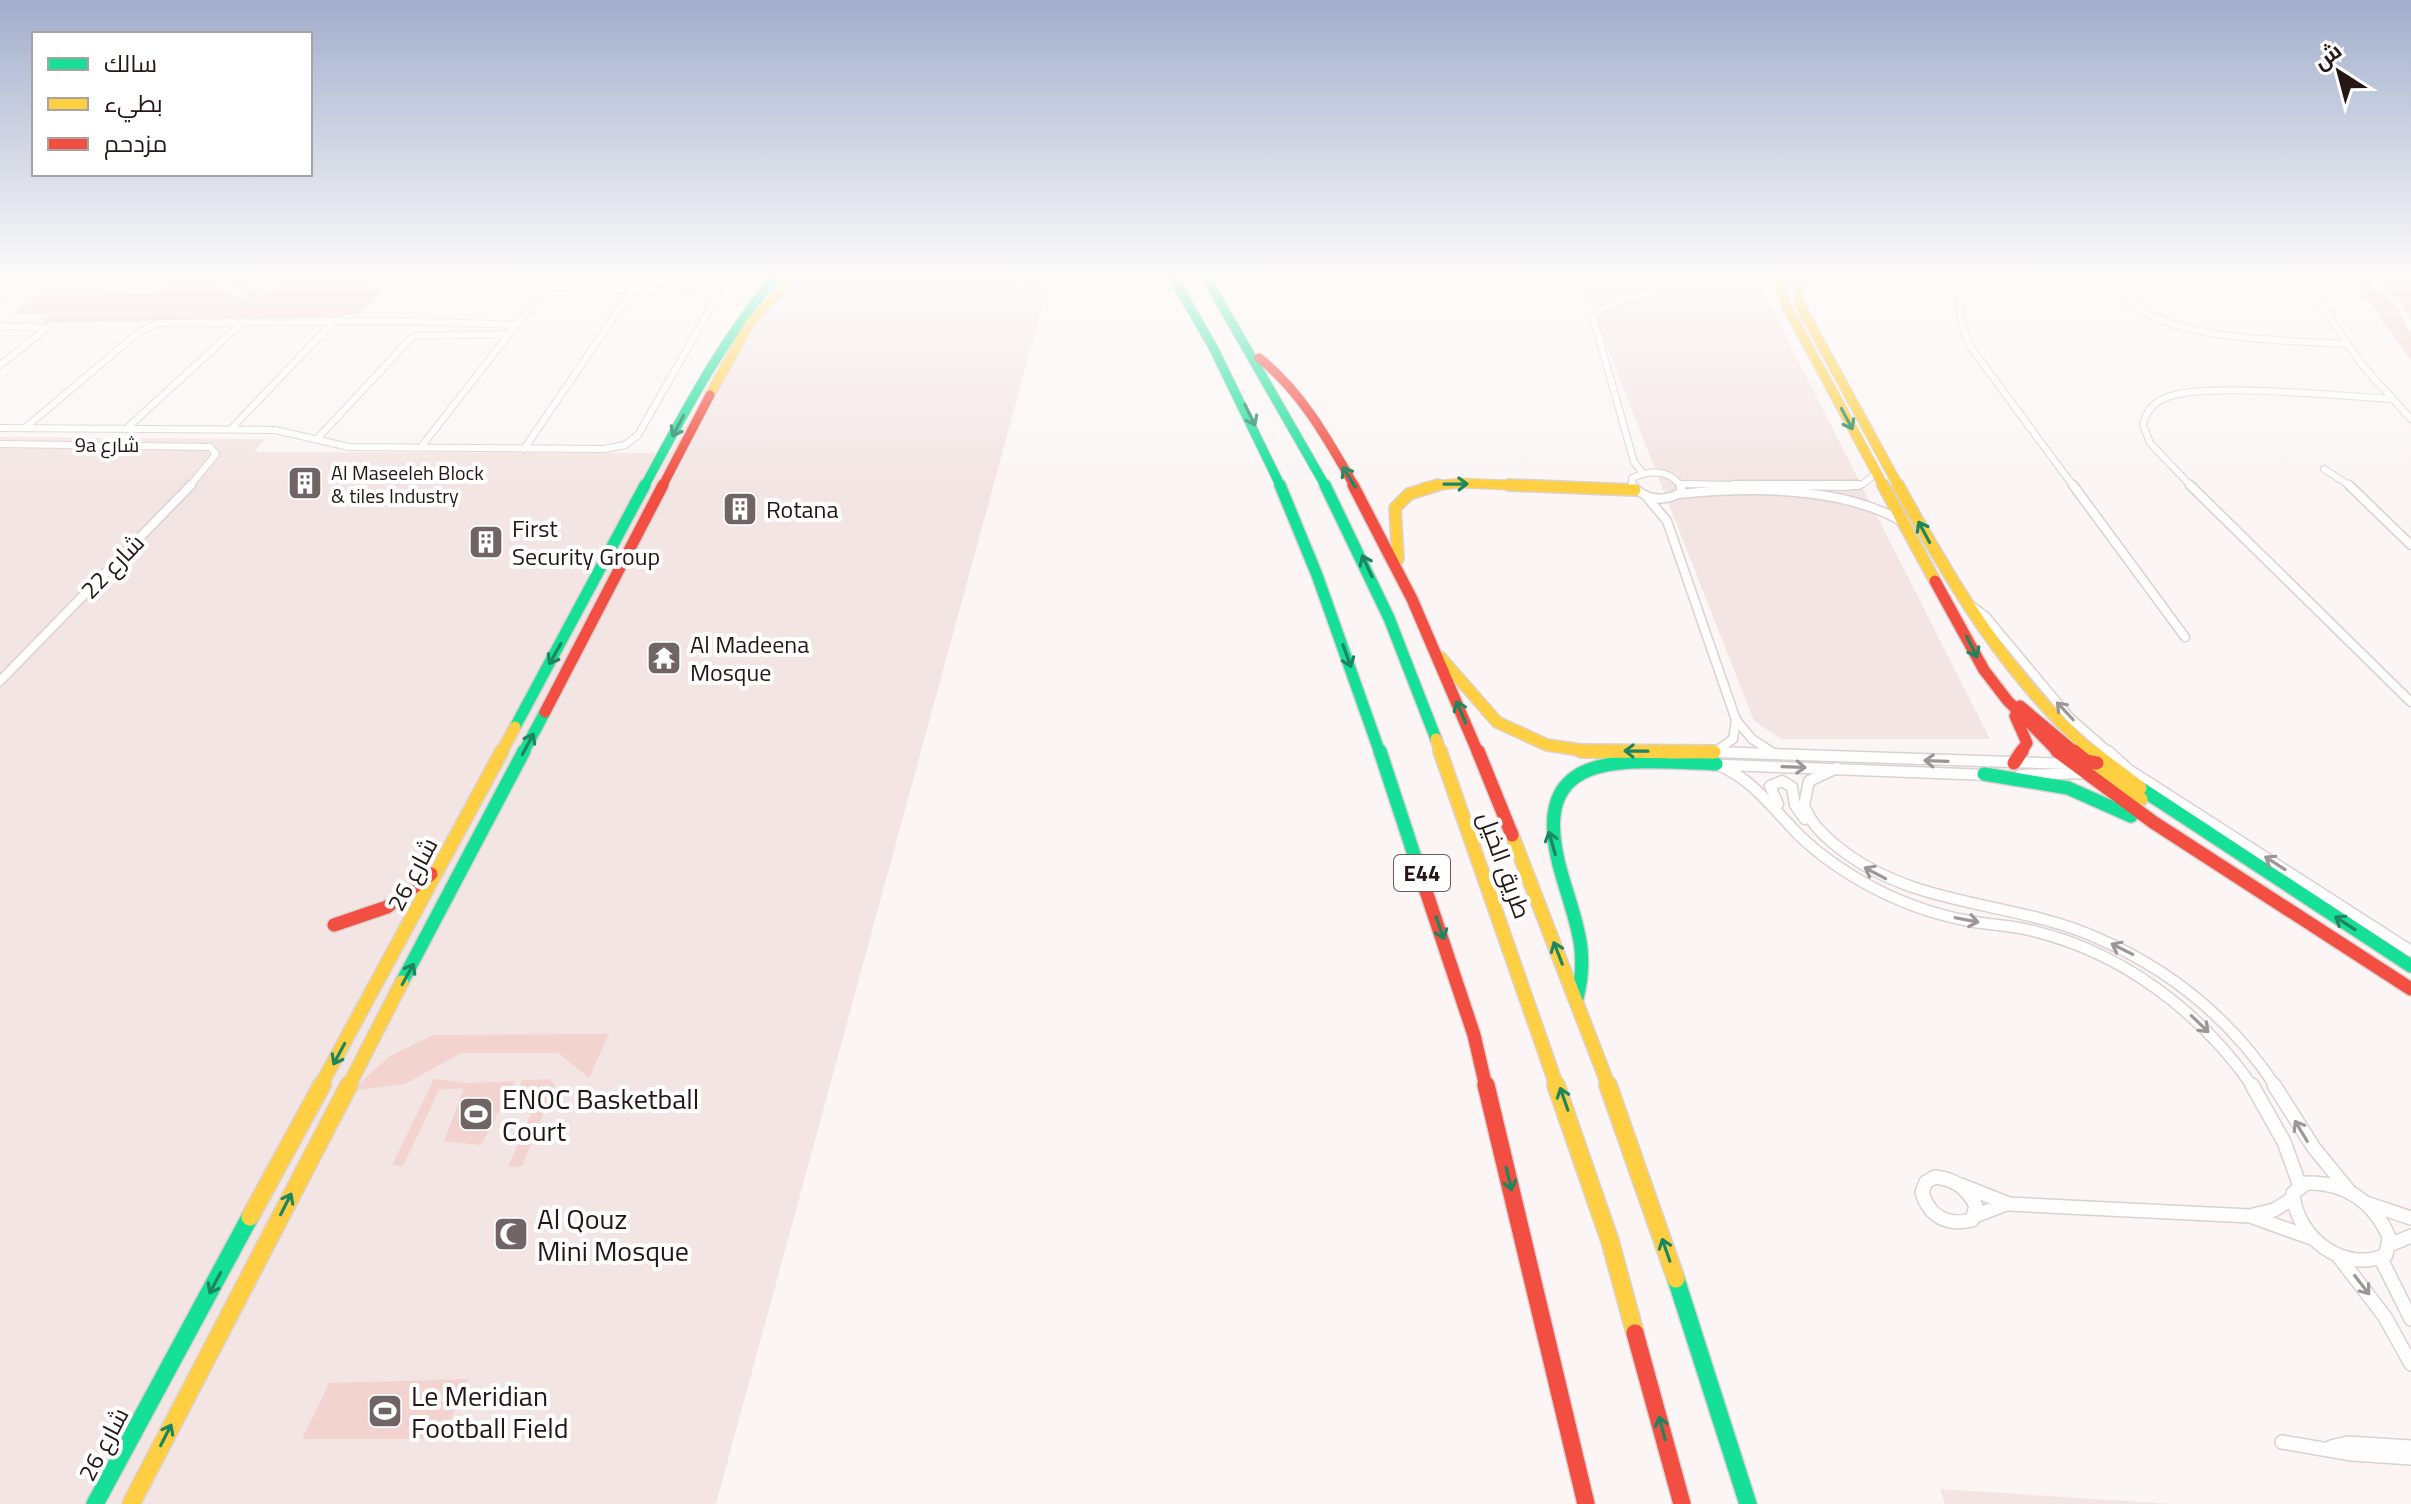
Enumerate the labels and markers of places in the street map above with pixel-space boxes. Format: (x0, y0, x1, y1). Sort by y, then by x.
place label: Al Maseeleh Block & tiles Industry (331, 457, 484, 511)
building icon: Al Maseeleh Block & tiles Industry (286, 464, 324, 502)
building icon: Rotana (721, 490, 759, 528)
place label: Rotana (766, 491, 839, 527)
place label: First Security Group (512, 510, 660, 574)
building icon: First Security Group (467, 523, 505, 561)
place label: Al Madeena Mosque (690, 626, 809, 690)
temple icon: Al Madeena Mosque (645, 639, 683, 677)
place label: ENOC Basketball Court (502, 1077, 699, 1152)
sports icon: ENOC Basketball Court (457, 1095, 495, 1133)
place label: Al Qouz Mini Mosque (537, 1197, 689, 1272)
mosque icon: Al Qouz Mini Mosque (492, 1215, 530, 1253)
place label: Le Meridian Football Field (411, 1374, 569, 1449)
sports icon: Le Meridian Football Field (366, 1392, 404, 1430)

